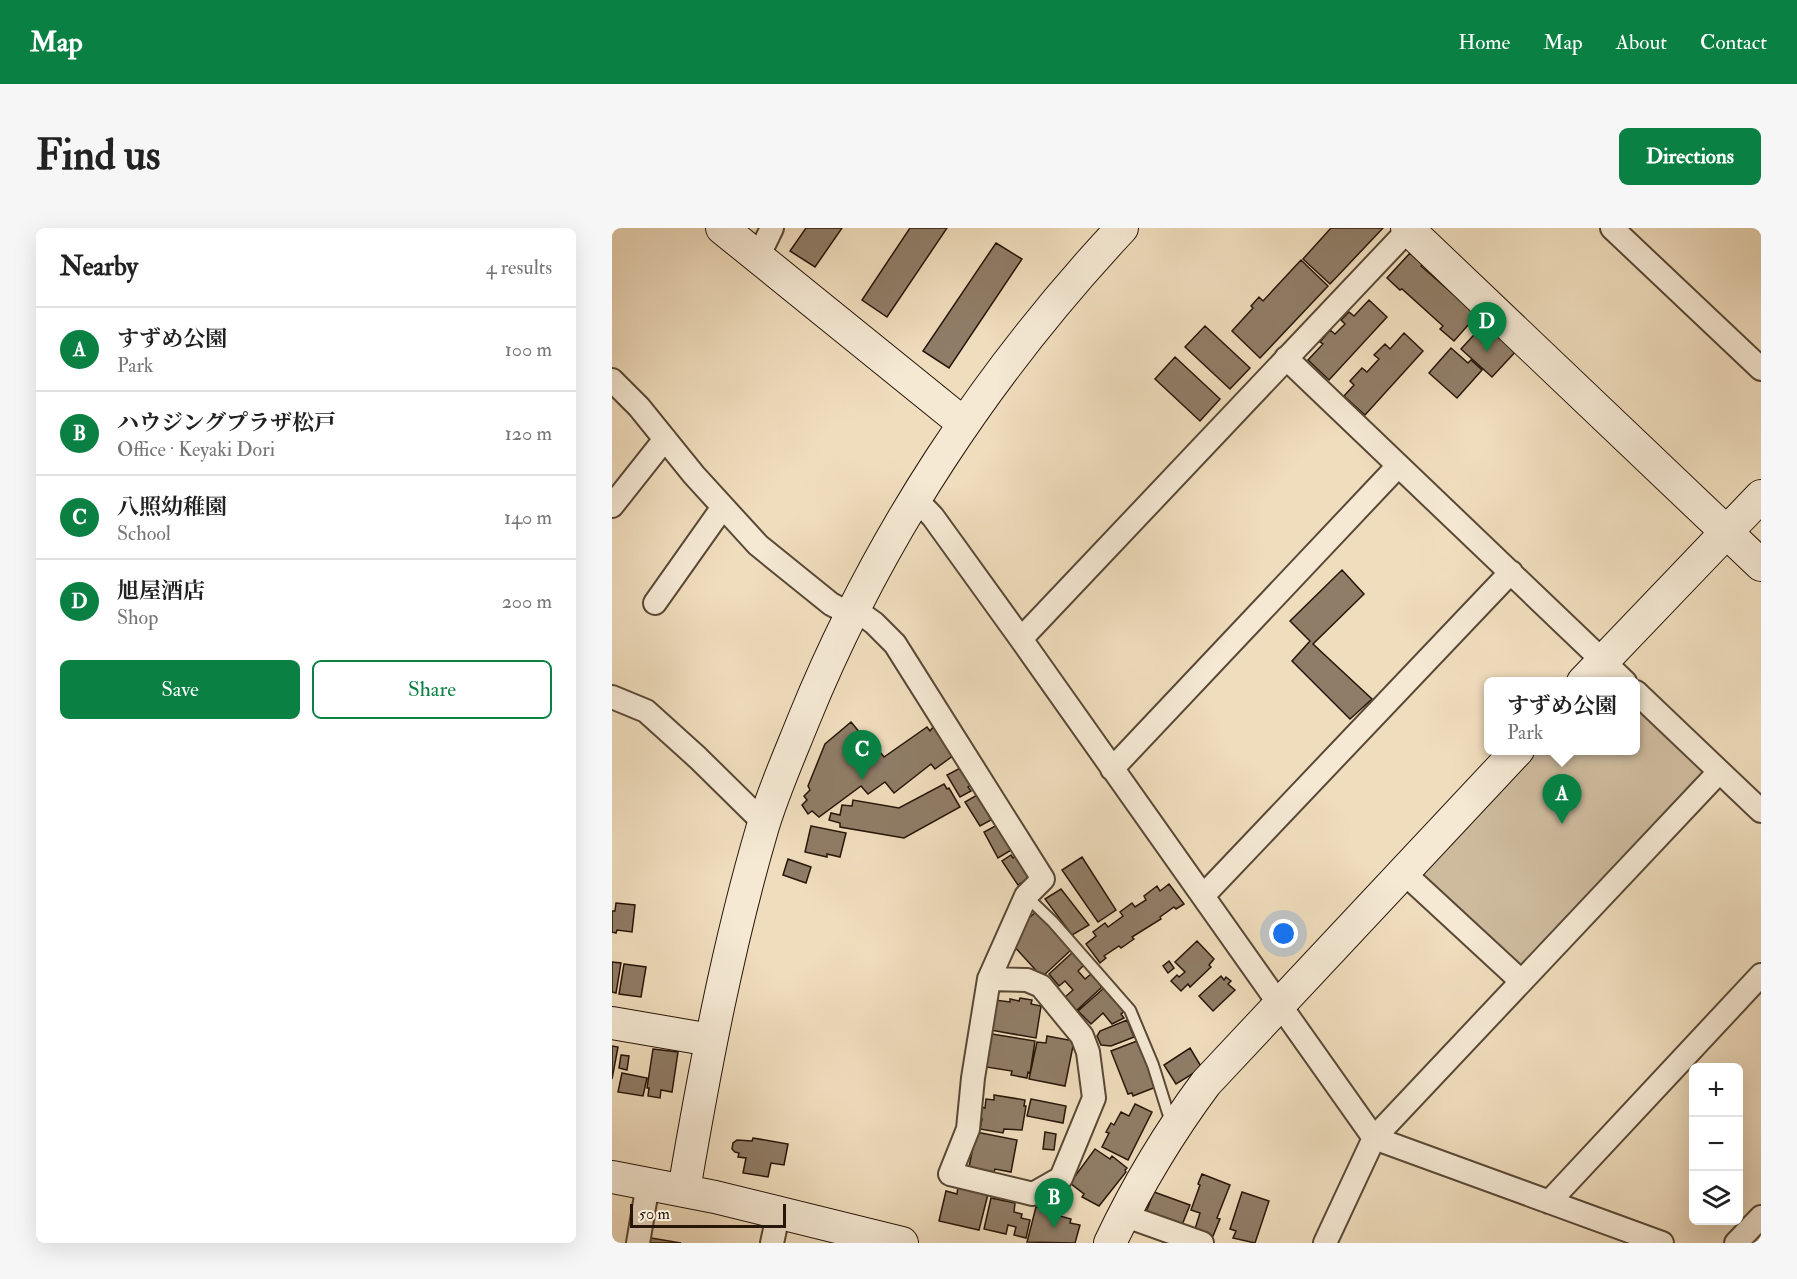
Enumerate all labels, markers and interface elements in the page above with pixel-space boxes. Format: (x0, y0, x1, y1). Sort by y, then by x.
text: Map (30, 25, 83, 60)
text: Home (1458, 29, 1510, 56)
text: Map (1543, 29, 1583, 56)
text: About (1616, 29, 1667, 56)
text: Contact (1700, 29, 1767, 56)
button: Directions (1619, 128, 1761, 185)
text: Find us (36, 130, 160, 182)
text: Nearby (60, 251, 138, 283)
text: 4 results (486, 255, 552, 280)
pin: D (1468, 302, 1506, 352)
text: すずめ公園 (117, 325, 227, 353)
text: A (73, 337, 86, 362)
text: 100 m (505, 337, 552, 362)
text: Park (117, 353, 153, 378)
text: ハウジングプラザ松戸 (117, 409, 336, 437)
text: B (73, 421, 86, 446)
text: 120 m (505, 421, 552, 446)
text: Office · Keyaki Dori (117, 437, 275, 462)
text: 八照幼稚園 (117, 493, 227, 521)
text: C (72, 505, 87, 530)
text: 140 m (504, 505, 552, 530)
text: School (117, 521, 171, 546)
text: 旭屋酒店 (117, 577, 205, 605)
text: D (71, 589, 88, 614)
text: 200 m (502, 589, 552, 614)
text: Shop (117, 605, 158, 630)
button: Save (60, 660, 300, 719)
button: Share (312, 660, 552, 719)
popup (1484, 677, 1640, 755)
text: すずめ公園 (1507, 692, 1617, 720)
text: Park (1507, 720, 1543, 745)
pin: C (842, 730, 882, 780)
pin: A (1542, 774, 1582, 824)
your location (1269, 919, 1298, 948)
map controls (1689, 1063, 1743, 1225)
button: + (1689, 1063, 1743, 1117)
button: − (1689, 1117, 1743, 1171)
button: layers (1689, 1171, 1743, 1225)
pin: B (1034, 1178, 1074, 1228)
scale bar (630, 1201, 786, 1228)
text: 50 m (639, 1204, 670, 1224)

